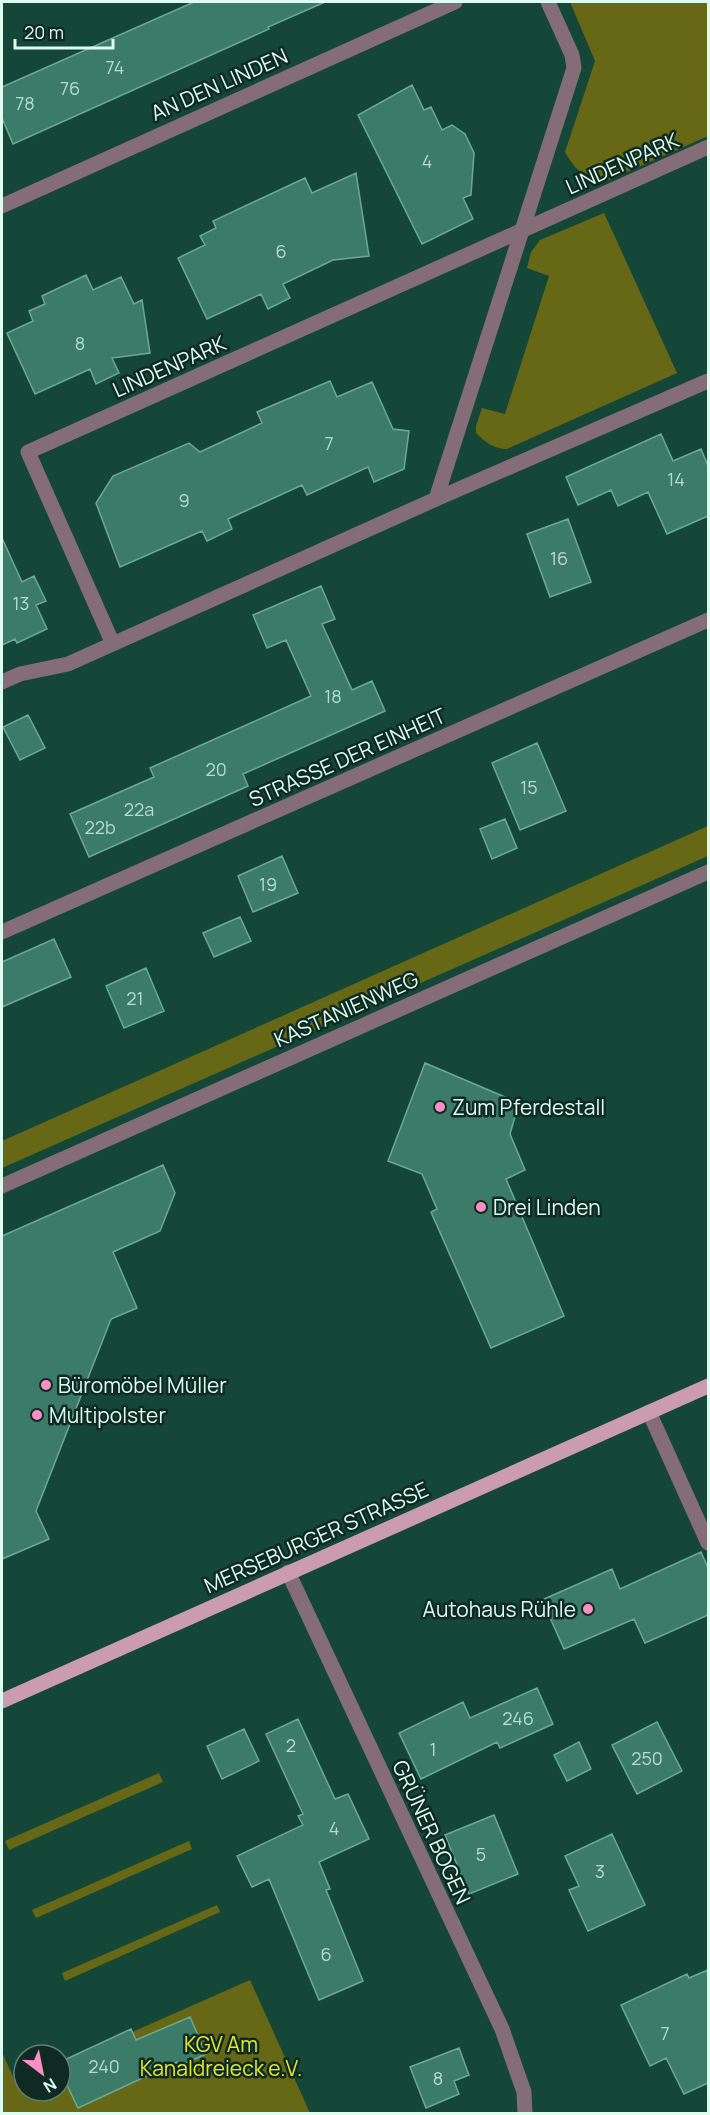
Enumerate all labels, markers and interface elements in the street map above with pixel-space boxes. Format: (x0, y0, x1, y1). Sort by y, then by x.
scale bar (15, 12, 112, 50)
text: 20 m (24, 20, 64, 44)
street label: AN DEN LINDEN (146, 41, 292, 127)
house number: 74 (106, 55, 124, 79)
house number: 76 (60, 76, 80, 100)
house number: 78 (15, 91, 35, 115)
street label: LINDENPARK (561, 125, 683, 200)
house number: 4 (422, 149, 432, 173)
house number: 6 (275, 239, 287, 263)
street label: LINDENPARK (108, 328, 230, 403)
house number: 8 (75, 331, 85, 355)
house number: 7 (324, 431, 334, 455)
house number: 14 (667, 467, 685, 491)
house number: 9 (178, 488, 190, 512)
house number: 16 (550, 546, 568, 570)
house number: 13 (13, 591, 29, 615)
house number: 18 (324, 684, 342, 708)
street label: STRASSE DER EINHEIT (244, 701, 450, 813)
house number: 20 (205, 757, 227, 781)
house number: 15 (520, 775, 538, 799)
house number: 22a (124, 797, 154, 821)
house number: 22b (84, 815, 116, 839)
house number: 19 (259, 872, 277, 896)
street label: KASTANIENWEG (269, 965, 423, 1053)
house number: 21 (126, 986, 144, 1010)
place label: Zum Pferdestall (452, 1093, 605, 1121)
marker: Zum Pferdestall (433, 1100, 447, 1114)
place label: Drei Linden (493, 1193, 601, 1221)
marker: Drei Linden (474, 1200, 488, 1214)
place label: Büromöbel Müller (58, 1371, 227, 1399)
marker: Büromöbel Müller (39, 1378, 53, 1392)
place label: Multipolster (49, 1401, 166, 1429)
marker: Multipolster (30, 1408, 44, 1422)
street label: MERSEBURGER STRASSE (199, 1475, 433, 1599)
place label: Autohaus Rühle (423, 1595, 576, 1623)
marker: Autohaus Rühle (581, 1602, 595, 1616)
house number: 246 (502, 1706, 534, 1730)
house number: 2 (286, 1733, 296, 1757)
house number: 1 (429, 1737, 437, 1761)
house number: 250 (631, 1746, 663, 1770)
street label: GRÜNER BOGEN (386, 1755, 478, 1909)
house number: 4 (329, 1816, 339, 1840)
house number: 5 (476, 1842, 486, 1866)
house number: 3 (595, 1859, 605, 1883)
house number: 6 (320, 1942, 332, 1966)
house number: 7 (660, 2021, 670, 2045)
park label: KGV Am Kanaldreieck e.V. (140, 2030, 302, 2082)
north arrow (12, 2043, 72, 2103)
house number: 240 (88, 2054, 120, 2078)
house number: 8 (433, 2066, 443, 2090)
text: N (39, 2073, 61, 2098)

